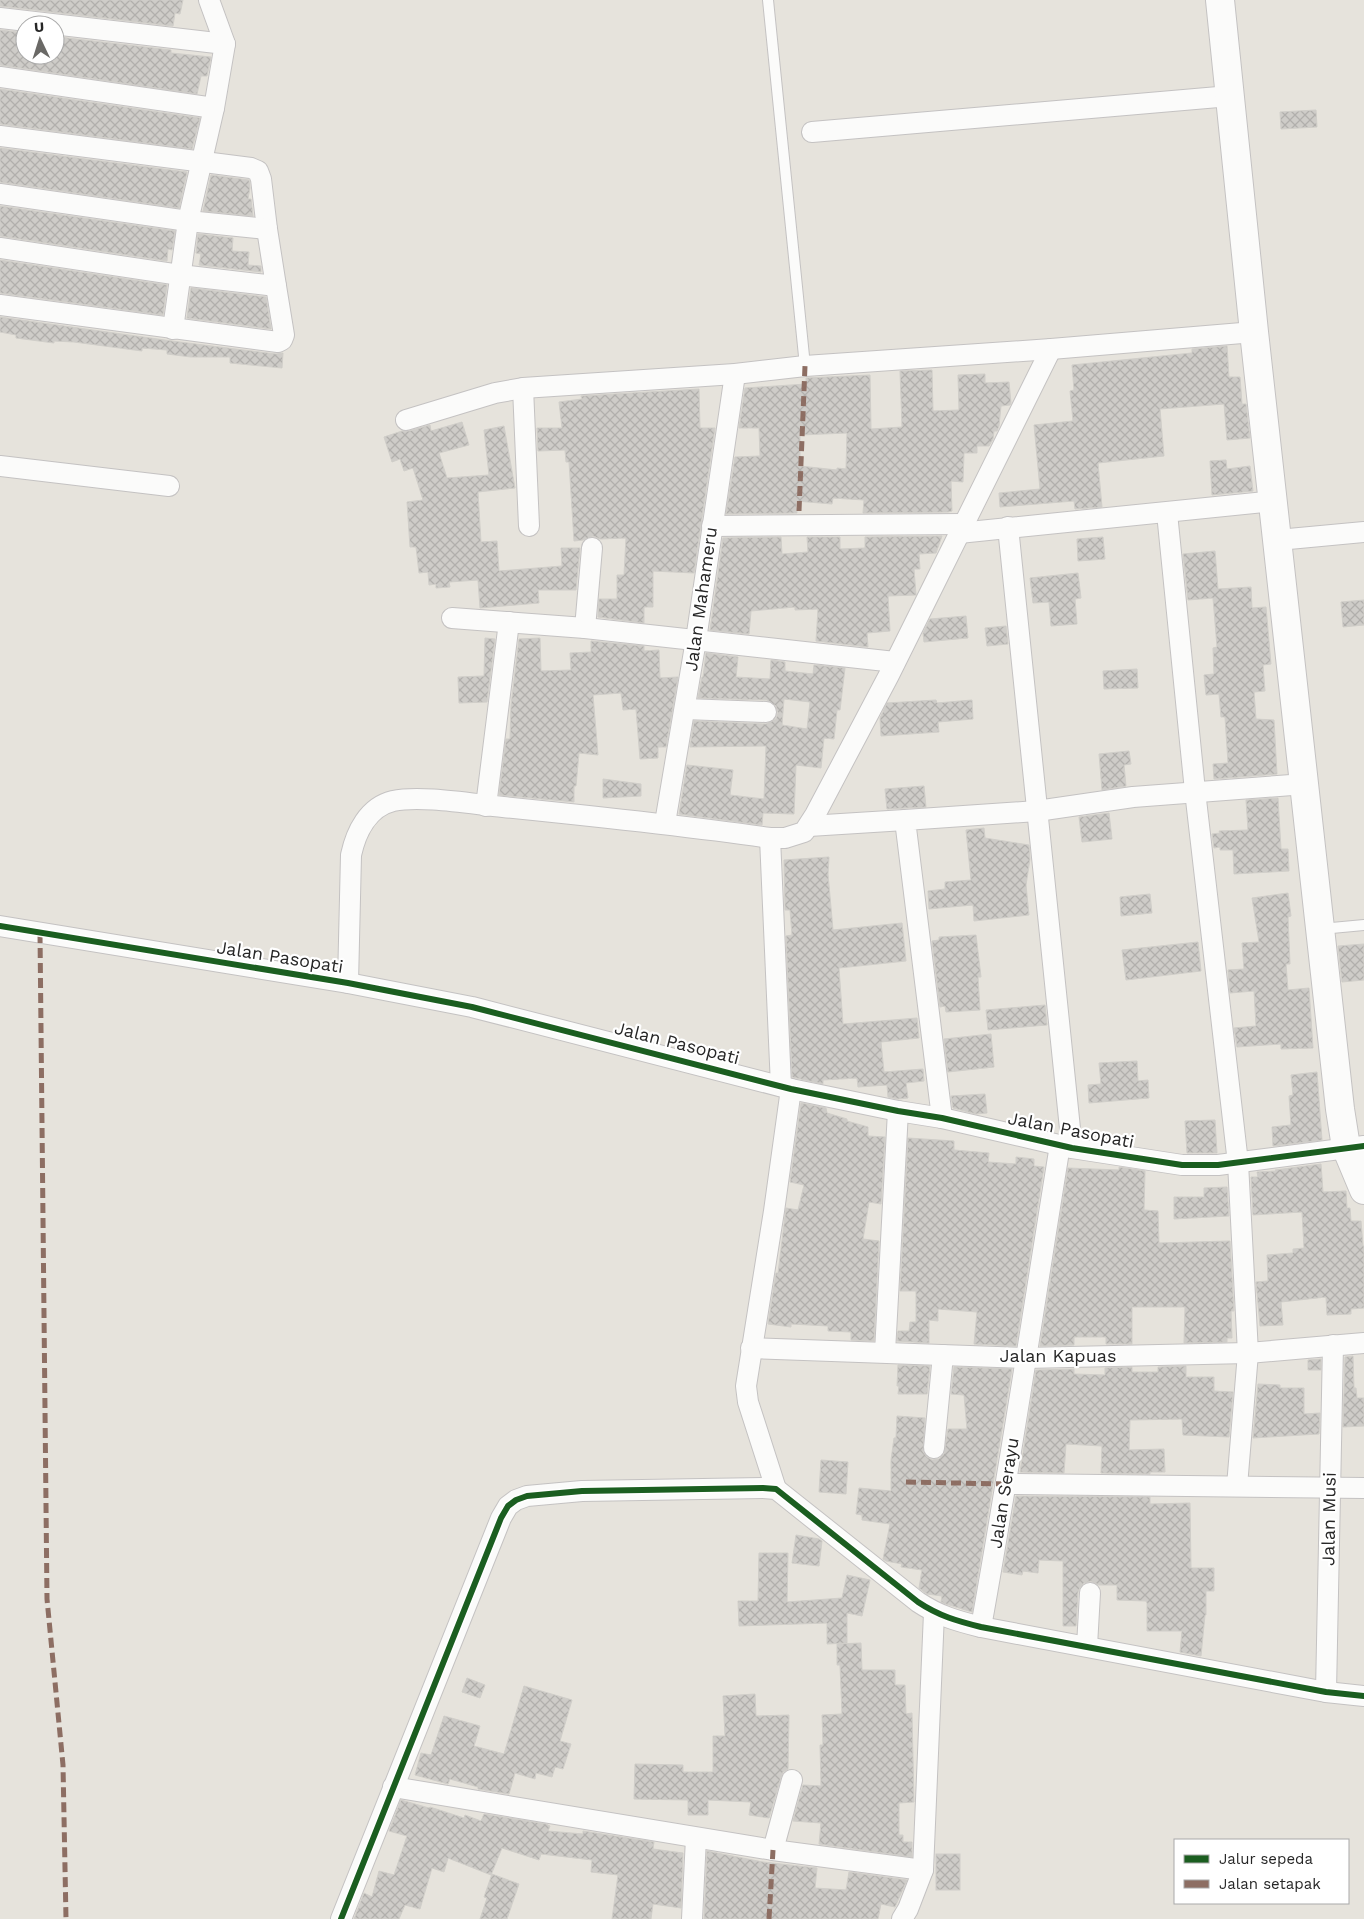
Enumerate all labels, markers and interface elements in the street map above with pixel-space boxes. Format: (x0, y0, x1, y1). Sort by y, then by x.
north arrow (15, 15, 65, 65)
text: U (34, 19, 45, 35)
street label: Jalan Mahameru (680, 525, 721, 673)
street label: Jalan Pasopati (215, 936, 345, 977)
street label: Jalan Pasopati (613, 1017, 742, 1068)
street label: Jalan Pasopati (1006, 1107, 1136, 1152)
street label: Jalan Kapuas (1000, 1345, 1116, 1366)
street label: Jalan Serayu (984, 1436, 1023, 1550)
street label: Jalan Musi (1317, 1472, 1340, 1566)
legend (1174, 1839, 1349, 1904)
text: Jalur sepeda (1219, 1850, 1313, 1868)
text: Jalan setapak (1219, 1875, 1321, 1893)

